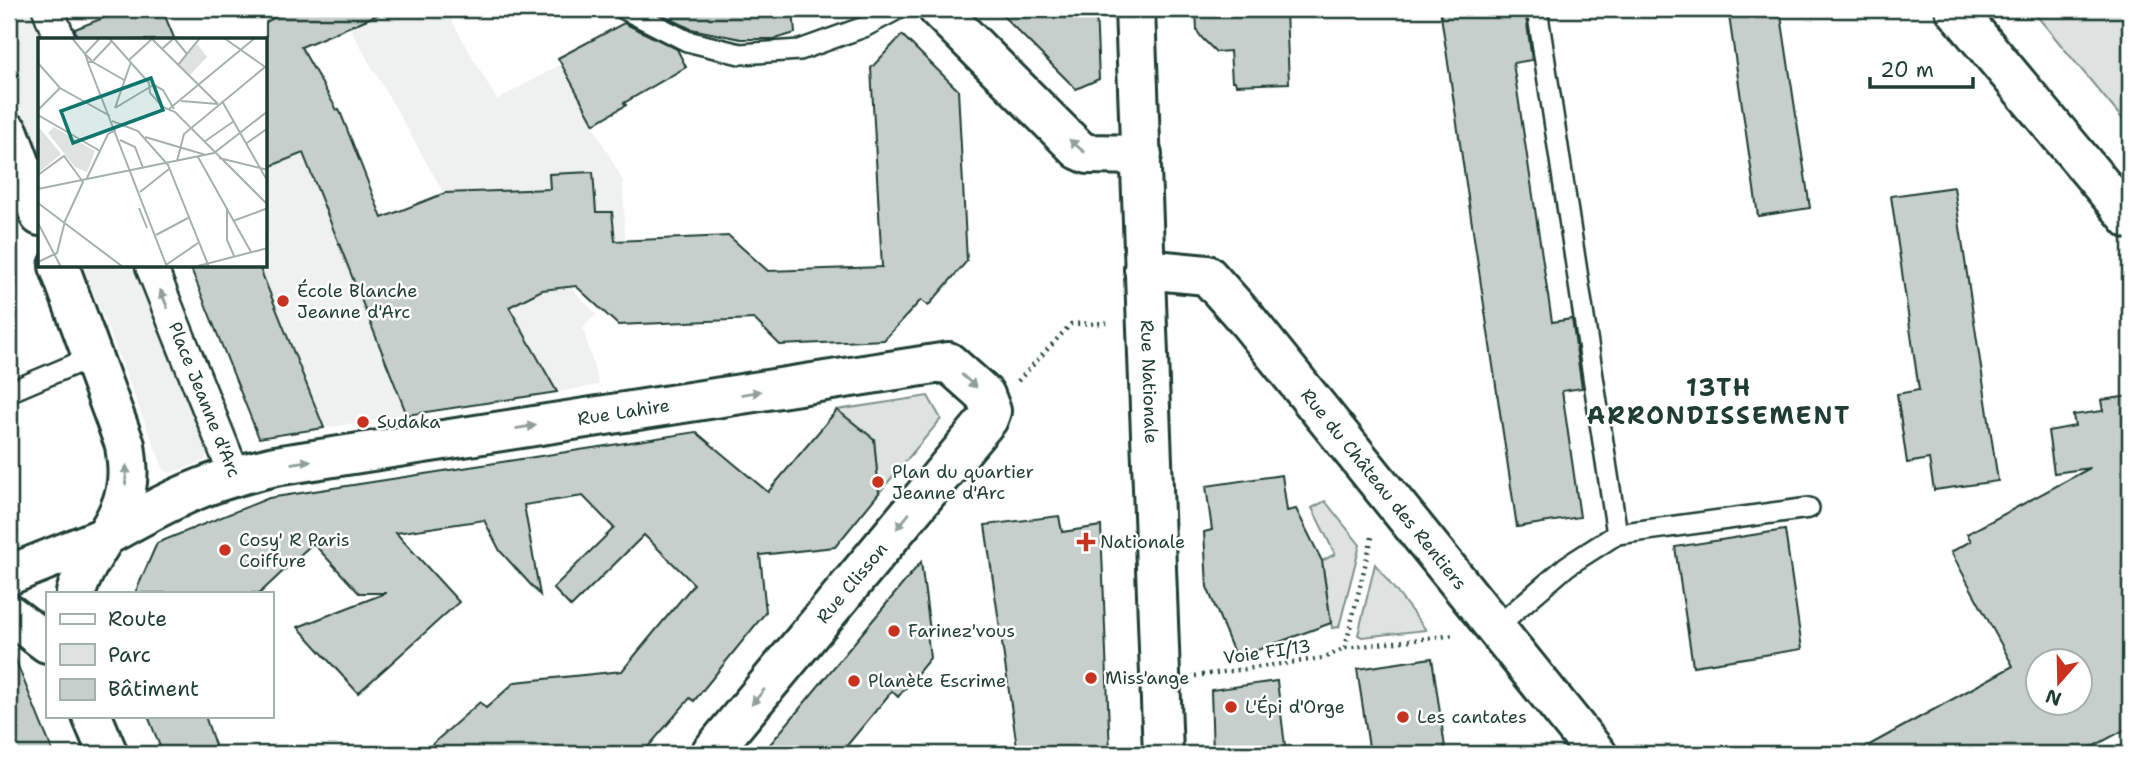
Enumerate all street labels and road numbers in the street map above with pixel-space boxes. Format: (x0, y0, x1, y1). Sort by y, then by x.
street label: Place Jeanne d'Arc (163, 318, 246, 481)
street label: Rue Nationale (1135, 319, 1163, 444)
street label: Rue du Château des Rentiers (1295, 384, 1472, 595)
street label: Rue Lahire (576, 393, 671, 431)
street label: Rue Clisson (811, 538, 893, 628)
street label: Voie FI/13 (1222, 634, 1312, 670)

